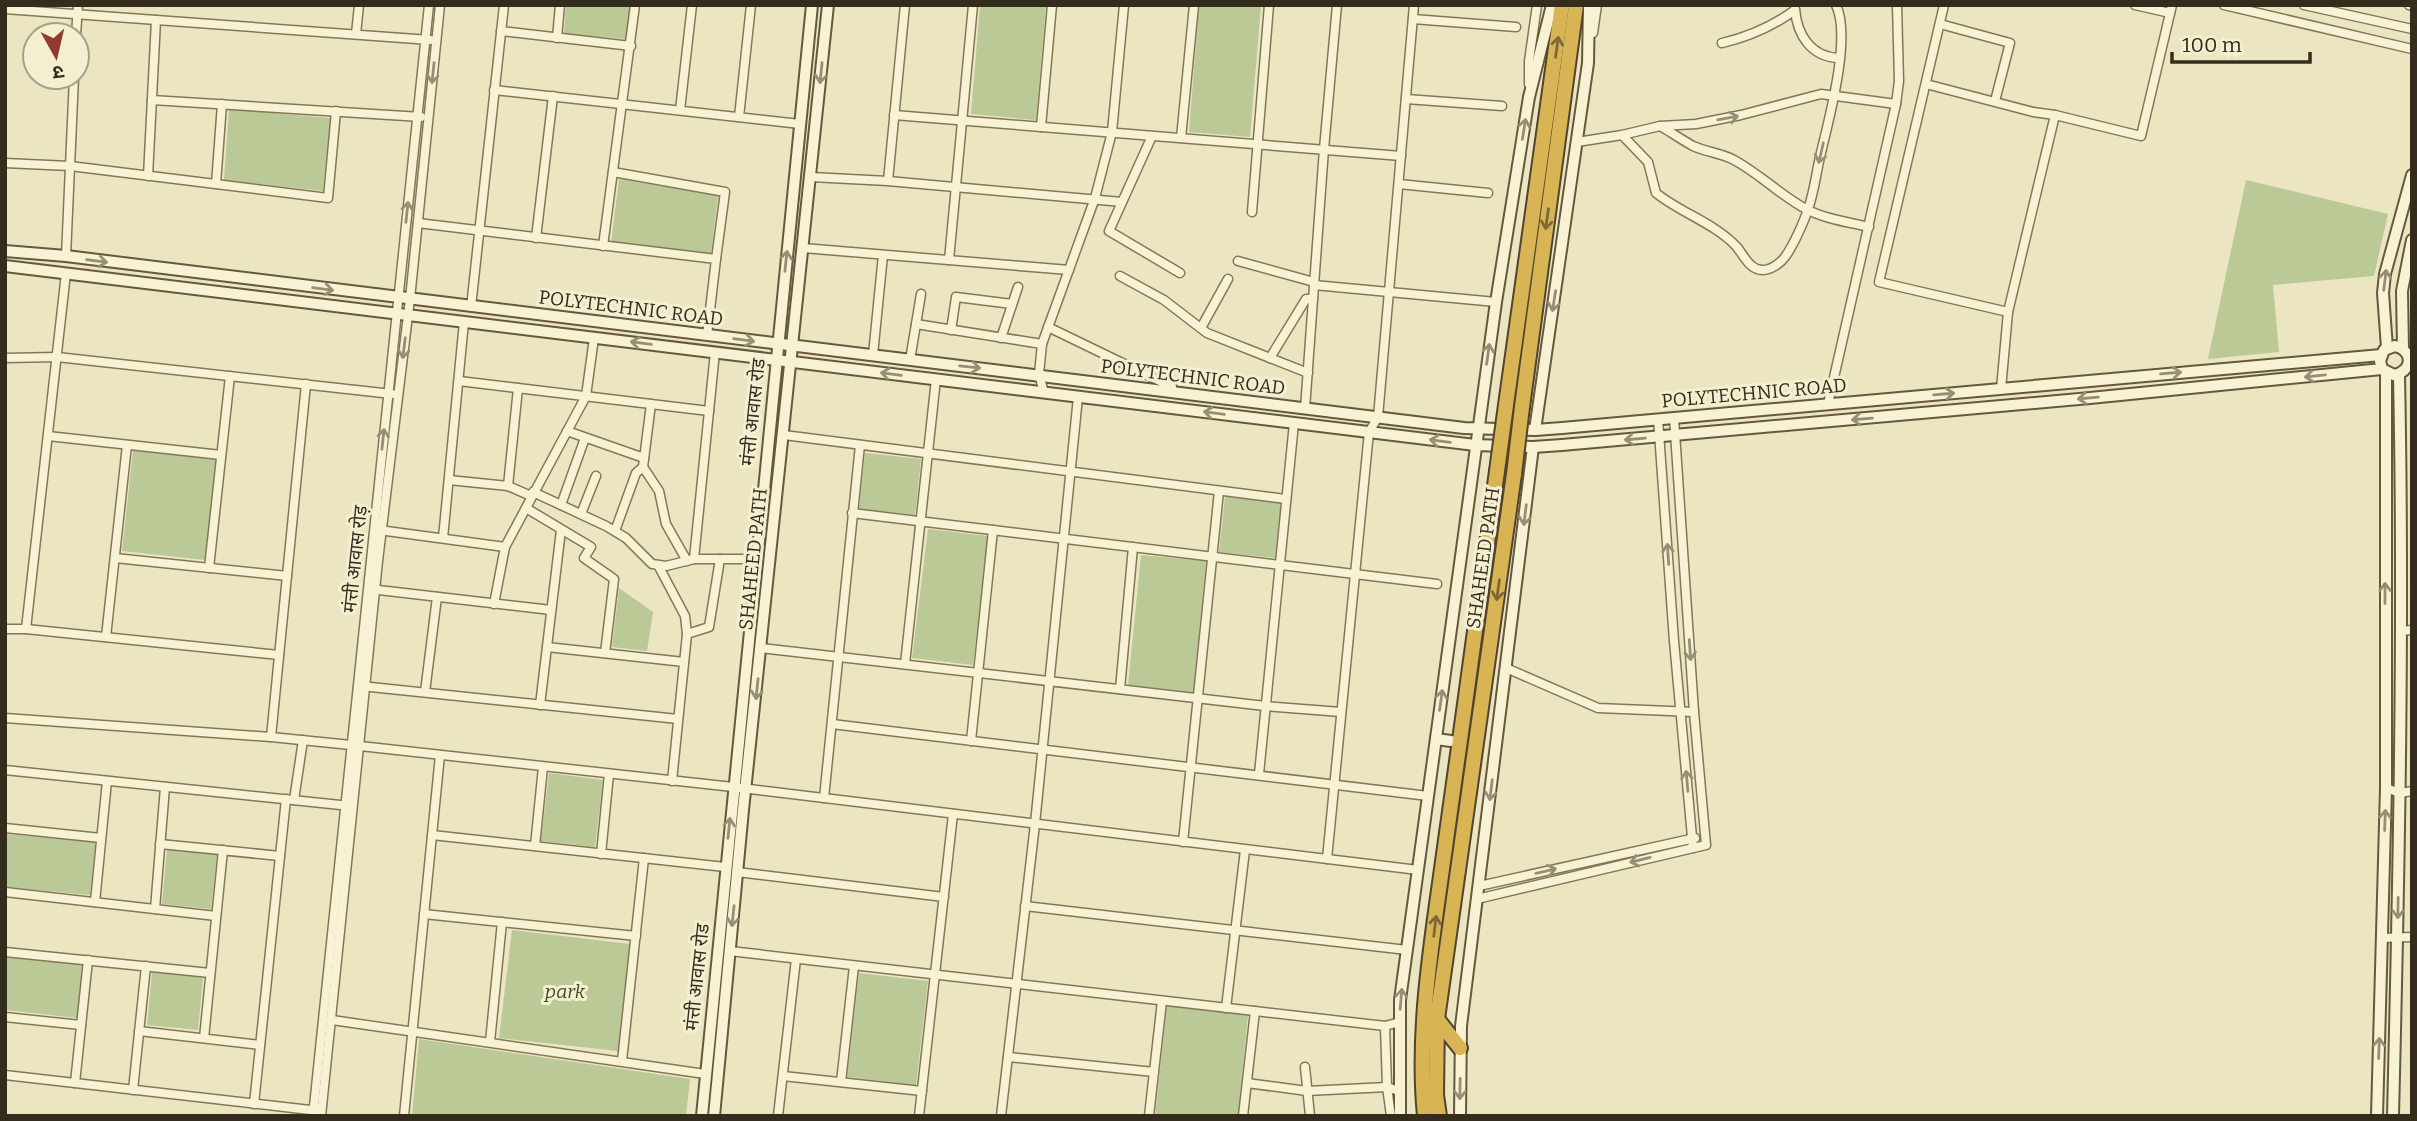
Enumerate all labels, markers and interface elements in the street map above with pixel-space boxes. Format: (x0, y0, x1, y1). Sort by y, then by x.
north arrow (21, 21, 91, 91)
scale bar (2172, 21, 2310, 65)
text: 100 m (2182, 32, 2242, 58)
one-way arrow (1551, 36, 1564, 58)
text: उ (50, 60, 65, 85)
one-way arrow (426, 61, 439, 84)
one-way arrow (814, 61, 827, 84)
one-way arrow (1716, 111, 1739, 124)
one-way arrow (1518, 118, 1531, 141)
one-way arrow (1814, 141, 1827, 164)
one-way arrow (401, 202, 414, 224)
one-way arrow (1540, 207, 1553, 229)
one-way arrow (780, 250, 793, 272)
one-way arrow (86, 254, 108, 267)
one-way arrow (2378, 270, 2391, 292)
one-way arrow (311, 282, 334, 295)
street label: POLYTECHNIC ROAD (537, 285, 725, 331)
one-way arrow (1547, 289, 1560, 312)
one-way arrow (732, 333, 754, 346)
one-way arrow (398, 336, 411, 359)
one-way arrow (630, 337, 653, 350)
one-way arrow (1482, 343, 1495, 365)
street label: POLYTECHNIC ROAD (1099, 354, 1287, 400)
street label: मंत्ती आवास रोड (736, 356, 770, 467)
one-way arrow (958, 360, 980, 373)
one-way arrow (881, 367, 903, 380)
one-way arrow (2159, 367, 2182, 380)
one-way arrow (2304, 370, 2326, 383)
street label: POLYTECHNIC ROAD (1661, 373, 1847, 413)
one-way arrow (1933, 387, 1955, 400)
one-way arrow (2077, 392, 2100, 405)
one-way arrow (1204, 407, 1226, 420)
one-way arrow (1851, 413, 1873, 426)
one-way arrow (377, 428, 390, 450)
one-way arrow (1624, 432, 1647, 445)
one-way arrow (1429, 434, 1452, 447)
street label: SHAHEED PATH (1462, 486, 1504, 630)
street label: SHAHEED PATH (734, 487, 772, 631)
street label: मंत्ती आवास रोड़ (338, 503, 372, 614)
one-way arrow (1518, 503, 1531, 526)
one-way arrow (1661, 543, 1674, 566)
one-way arrow (1491, 578, 1504, 601)
one-way arrow (2378, 581, 2392, 604)
one-way arrow (1684, 638, 1697, 660)
one-way arrow (750, 677, 763, 700)
one-way arrow (1434, 690, 1447, 712)
one-way arrow (1680, 770, 1693, 792)
one-way arrow (1484, 778, 1497, 800)
one-way arrow (2378, 809, 2392, 832)
one-way arrow (723, 817, 736, 840)
one-way arrow (1629, 853, 1652, 867)
one-way arrow (1534, 863, 1556, 876)
one-way arrow (2391, 897, 2405, 920)
one-way arrow (726, 904, 739, 926)
one-way arrow (1428, 915, 1441, 938)
street label: मंत्ती आवास रोड (680, 921, 714, 1032)
park label: park (544, 980, 586, 1003)
one-way arrow (1395, 988, 1408, 1010)
one-way arrow (2372, 1036, 2385, 1059)
one-way arrow (1453, 1077, 1466, 1100)

